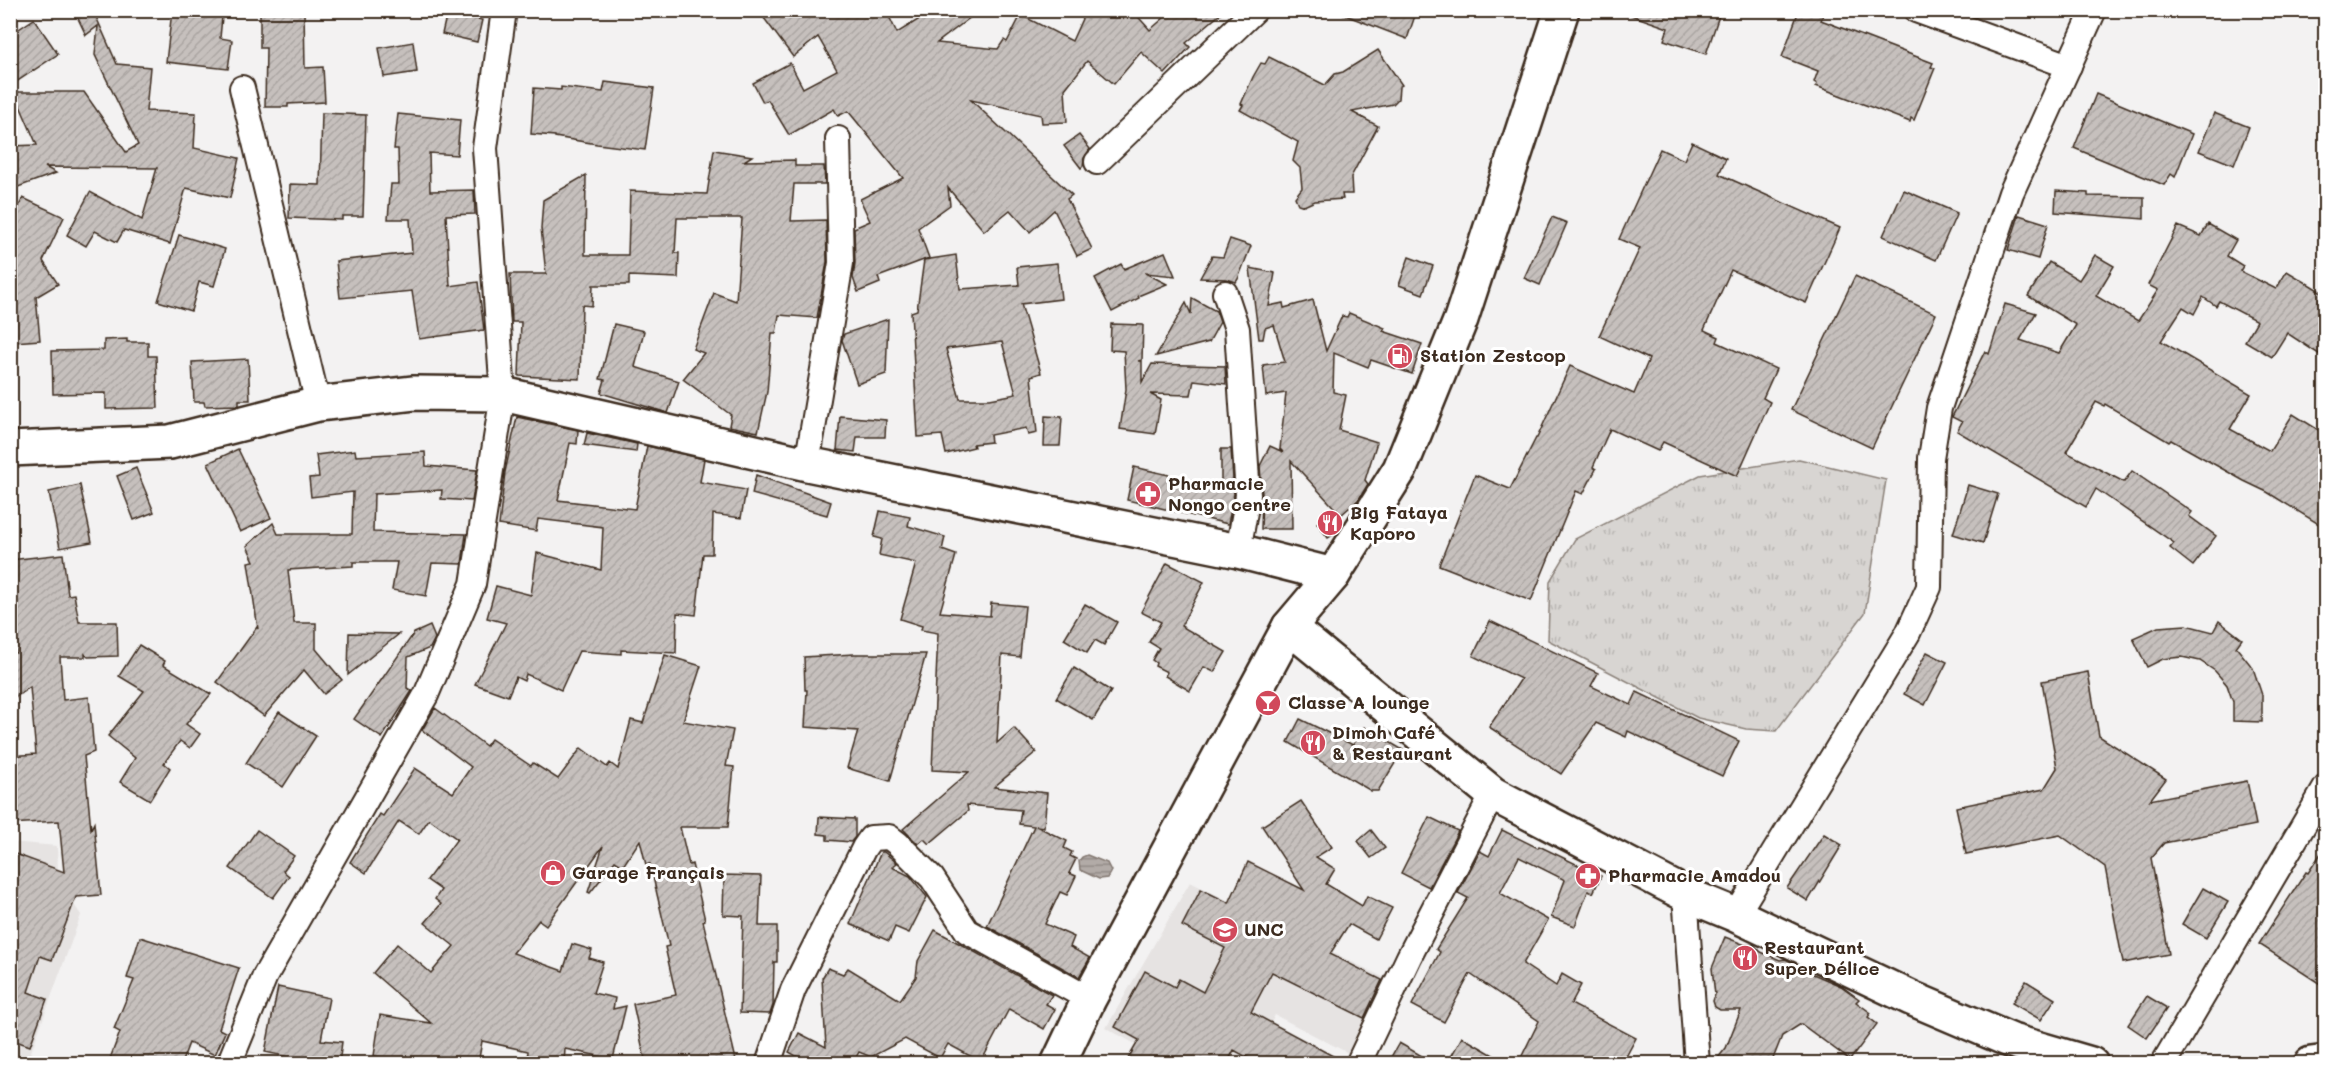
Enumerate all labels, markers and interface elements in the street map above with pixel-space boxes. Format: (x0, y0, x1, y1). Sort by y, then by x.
fuel station icon: Station Zestcop (1385, 341, 1415, 371)
place label: Station Zestcop (1420, 343, 1566, 367)
place label: Pharmacie Nongo centre (1168, 471, 1291, 516)
pharmacy icon: Pharmacie Nongo centre (1133, 479, 1163, 509)
place label: Big Fataya Kaporo (1350, 500, 1448, 545)
restaurant icon: Big Fataya Kaporo (1315, 508, 1345, 538)
bar icon: Classe A lounge (1253, 688, 1283, 718)
place label: Classe A lounge (1288, 690, 1430, 714)
place label: Dimoh Café & Restaurant (1332, 720, 1452, 765)
restaurant icon: Dimoh Café & Restaurant (1298, 728, 1328, 758)
shop icon: Garage Français (538, 858, 568, 888)
place label: Garage Français (572, 860, 725, 884)
pharmacy icon: Pharmacie Amadou (1573, 861, 1603, 891)
place label: Pharmacie Amadou (1608, 863, 1781, 887)
school or university icon: UNC (1210, 915, 1240, 945)
place label: UNC (1244, 917, 1284, 941)
place label: Restaurant Super Délice (1764, 935, 1880, 980)
restaurant icon: Restaurant Super Délice (1730, 943, 1760, 973)

